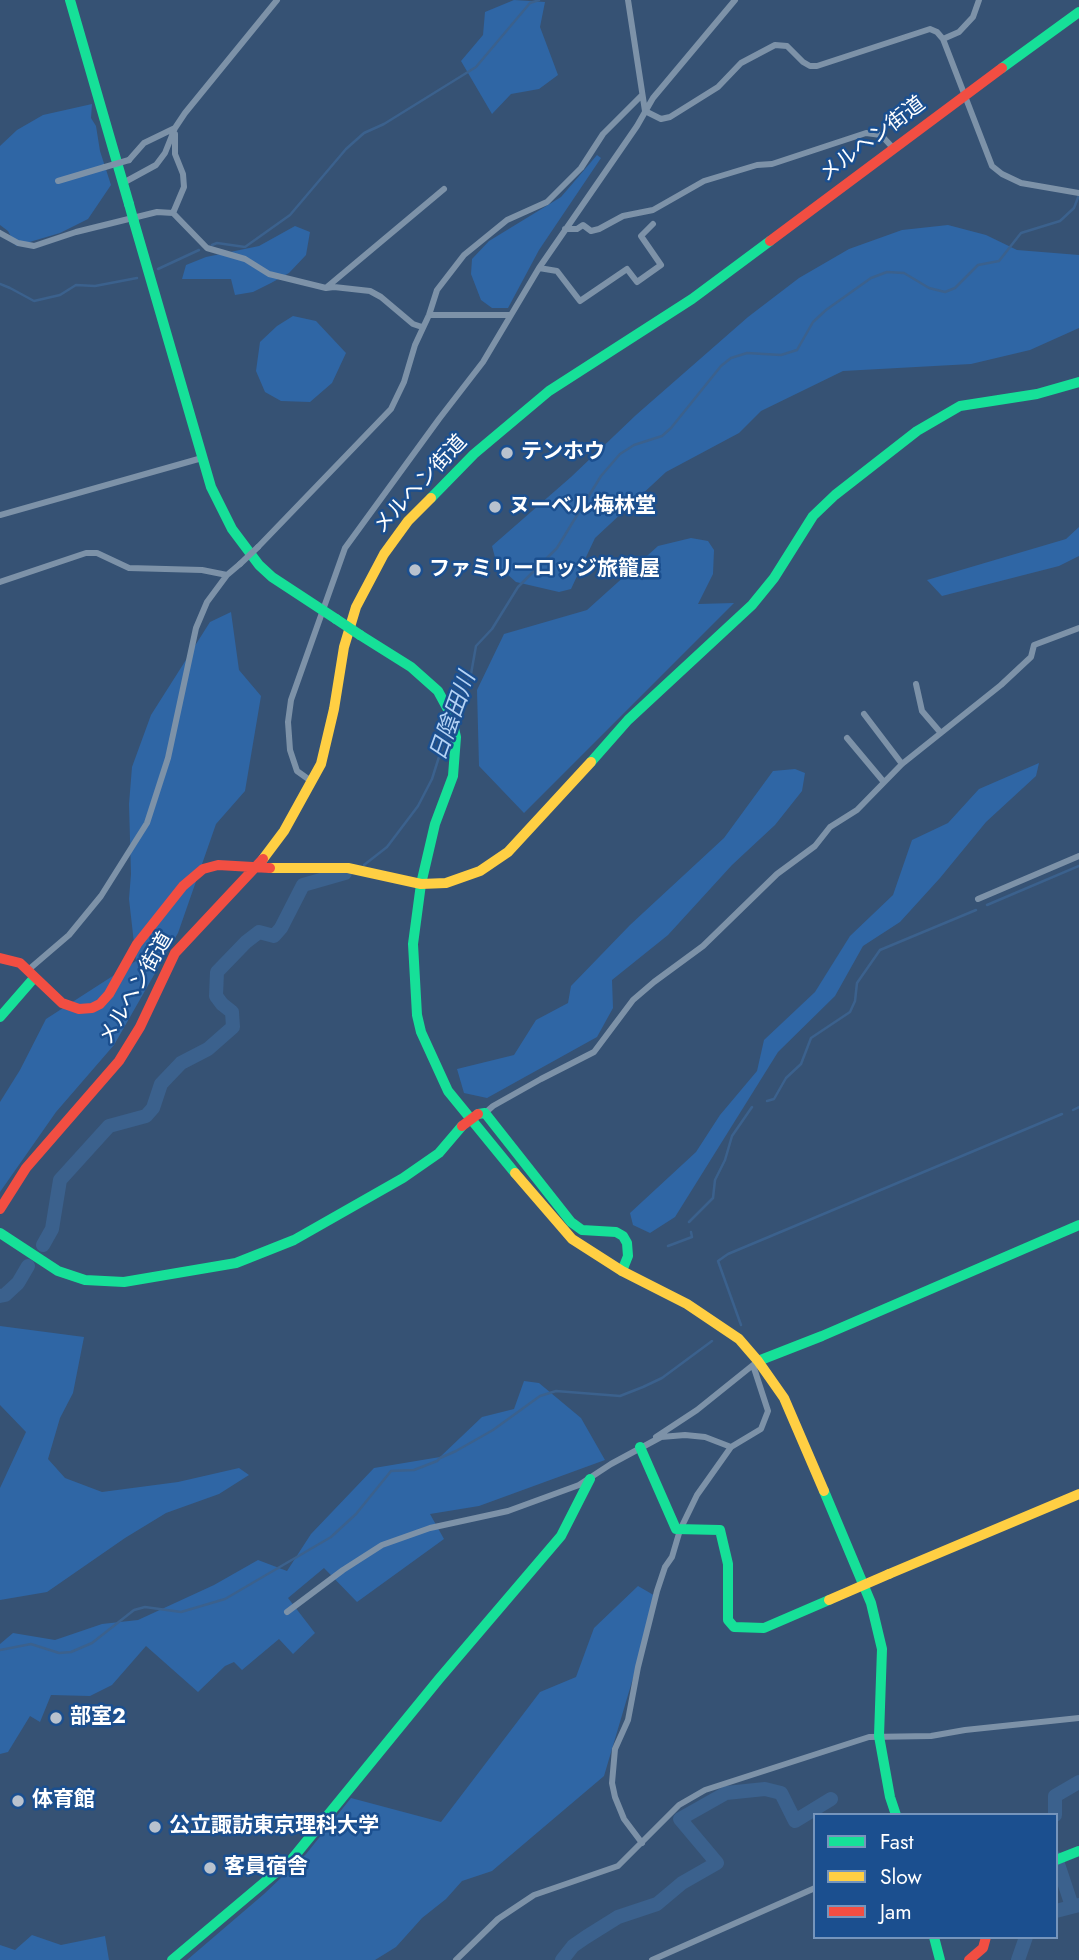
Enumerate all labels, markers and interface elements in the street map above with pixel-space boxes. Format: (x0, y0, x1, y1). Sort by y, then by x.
street label: メルヘン街道 (815, 92, 931, 188)
street label: メルヘン街道 (369, 430, 473, 540)
place label: テンホウ (521, 440, 605, 466)
marker: テンホウ (499, 445, 515, 461)
place label: ヌーベル梅林堂 (509, 494, 656, 520)
marker: ヌーベル梅林堂 (487, 499, 503, 515)
place label: ファミリーロッジ旅籠屋 (429, 557, 660, 583)
marker: ファミリーロッジ旅籠屋 (407, 562, 423, 578)
water label: 日陰田川 (425, 669, 483, 765)
street label: メルヘン街道 (95, 928, 179, 1050)
place label: 部室2 (70, 1705, 126, 1731)
marker: 部室2 (48, 1710, 64, 1726)
place label: 体育館 (32, 1788, 95, 1814)
marker: 体育館 (10, 1793, 26, 1809)
legend (813, 1813, 1058, 1939)
place label: 公立諏訪東京理科大学 (169, 1814, 379, 1840)
marker: 公立諏訪東京理科大学 (147, 1819, 163, 1835)
text: Fast (880, 1827, 913, 1857)
place label: 客員宿舎 (224, 1855, 308, 1881)
marker: 客員宿舎 (202, 1860, 218, 1876)
text: Slow (880, 1862, 922, 1892)
text: Jam (880, 1897, 912, 1927)

